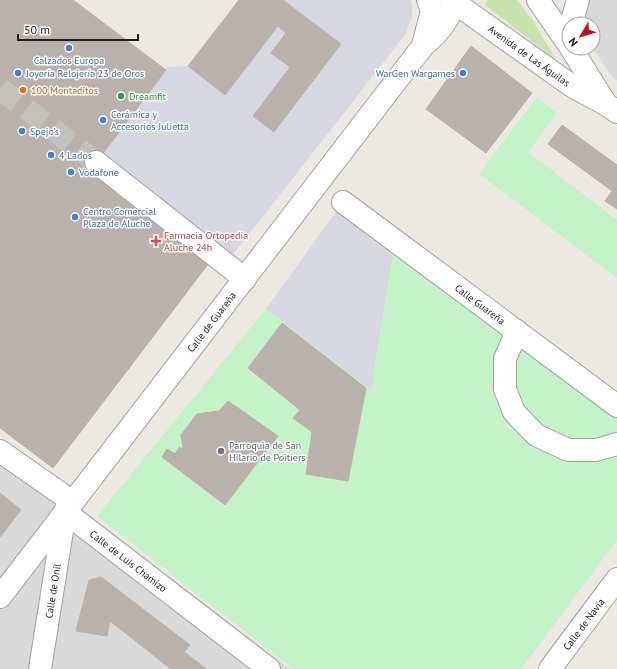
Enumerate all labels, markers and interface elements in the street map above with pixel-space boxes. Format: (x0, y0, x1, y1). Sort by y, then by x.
scale bar (18, 16, 138, 42)
north arrow (561, 16, 601, 56)
text: 50 m (24, 22, 50, 37)
street label: Avenida de Las Águilas (486, 22, 573, 89)
text: N (565, 35, 581, 49)
marker: Calzados Europa (64, 43, 74, 53)
place label: Calzados Europa (34, 54, 104, 67)
place label: Joyería Relojería 23 de Oros (25, 67, 144, 80)
place label: WarGen Wargames (376, 67, 455, 80)
marker: Joyería Relojería 23 de Oros (13, 68, 23, 78)
marker: WarGen Wargames (458, 68, 468, 78)
place label: 100 Montaditos (31, 84, 98, 97)
marker: 100 Montaditos (18, 85, 28, 95)
place label: Dreamfit (129, 90, 166, 103)
marker: Dreamfit (116, 91, 126, 101)
place label: Cerámica y Accesorios Julietta (111, 108, 189, 133)
marker: Cerámica y Accesorios Julietta (98, 115, 108, 125)
place label: Spejo's (30, 125, 59, 138)
marker: Spejo's (17, 126, 27, 136)
place label: 4 Lados (59, 149, 92, 162)
marker: 4 Lados (46, 150, 56, 160)
place label: Vodafone (78, 166, 119, 179)
marker: Vodafone (66, 167, 76, 177)
place label: Centro Comercial Plaza de Aluche (83, 205, 156, 230)
marker: Centro Comercial Plaza de Aluche (70, 212, 80, 222)
place label: Farmacia Ortopedia Aluche 24h (164, 229, 248, 254)
marker: Farmacia Ortopedia Aluche 24h (151, 236, 161, 246)
street label: Calle Guareña (452, 281, 508, 327)
street label: Calle de Guareña (184, 289, 239, 355)
place label: Parroquia de San Hilario de Poitiers (229, 439, 306, 464)
marker: Parroquia de San Hilario de Poitiers (216, 446, 226, 456)
street label: Calle de Luis Chamizo (87, 527, 170, 595)
street label: Calle de Onil (42, 563, 64, 619)
street label: Calle de Navia (560, 596, 607, 653)

